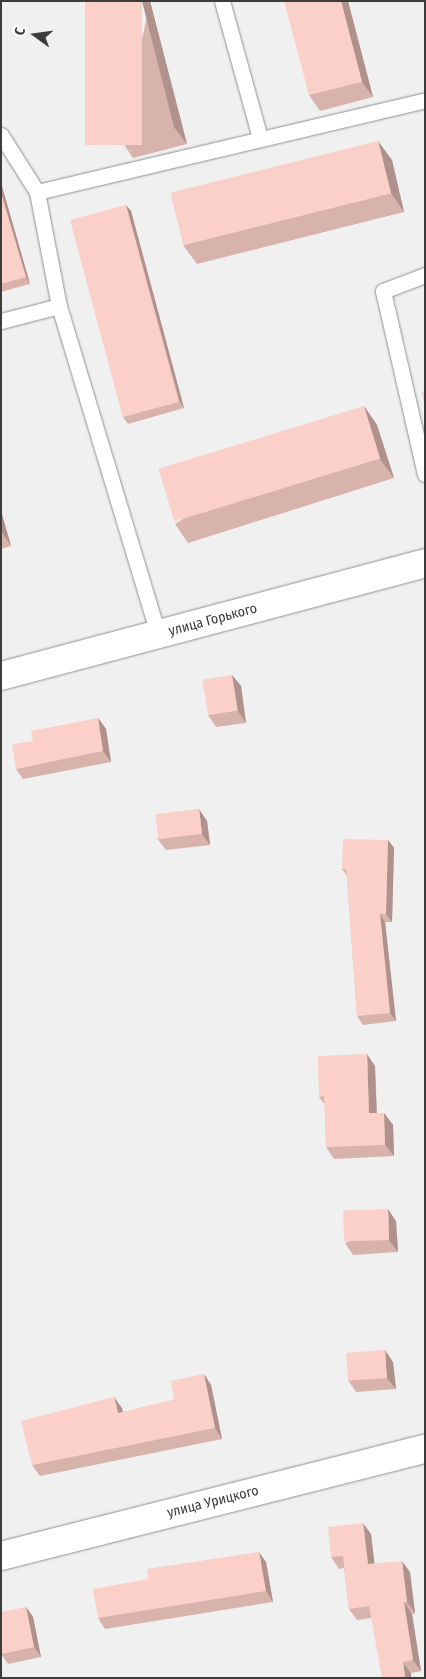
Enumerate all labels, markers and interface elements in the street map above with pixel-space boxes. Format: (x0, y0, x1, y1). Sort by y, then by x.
north arrow (10, 10, 60, 60)
text: С (11, 26, 29, 37)
street label: улица Горького (167, 600, 259, 640)
street label: улица Урицкого (165, 1483, 261, 1521)

